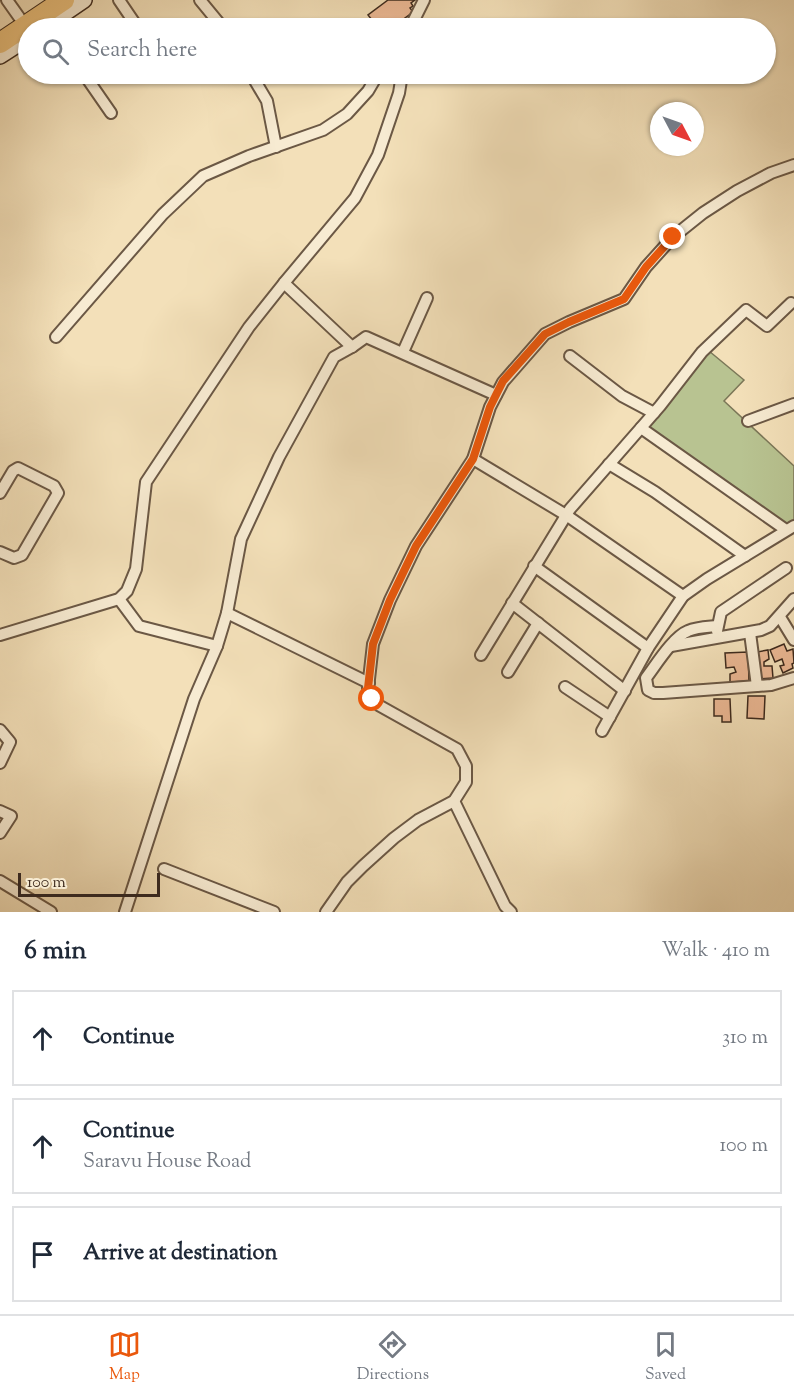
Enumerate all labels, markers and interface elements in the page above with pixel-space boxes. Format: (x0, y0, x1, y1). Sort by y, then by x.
search box (18, 18, 776, 84)
icon: search (39, 35, 72, 68)
text: Search here (87, 35, 197, 67)
north arrow (650, 102, 704, 156)
route end (659, 223, 685, 249)
route start (358, 685, 384, 711)
scale bar (18, 870, 160, 898)
text: 100 m (27, 872, 66, 895)
text: 6 min (24, 933, 87, 970)
text: Walk · 410 m (661, 937, 770, 966)
icon: ahead (26, 1022, 59, 1055)
text: Continue (83, 1022, 174, 1054)
text: 310 m (722, 1024, 768, 1053)
text: Continue (83, 1116, 174, 1148)
icon: ahead (26, 1130, 59, 1163)
text: 100 m (719, 1132, 768, 1161)
text: Saravu House Road (83, 1148, 251, 1177)
icon: arrive (26, 1238, 59, 1271)
text: Arrive at destination (83, 1238, 278, 1270)
tab: Map (108, 1328, 141, 1387)
tab: Directions (357, 1328, 429, 1387)
tab: Saved (645, 1328, 686, 1387)

